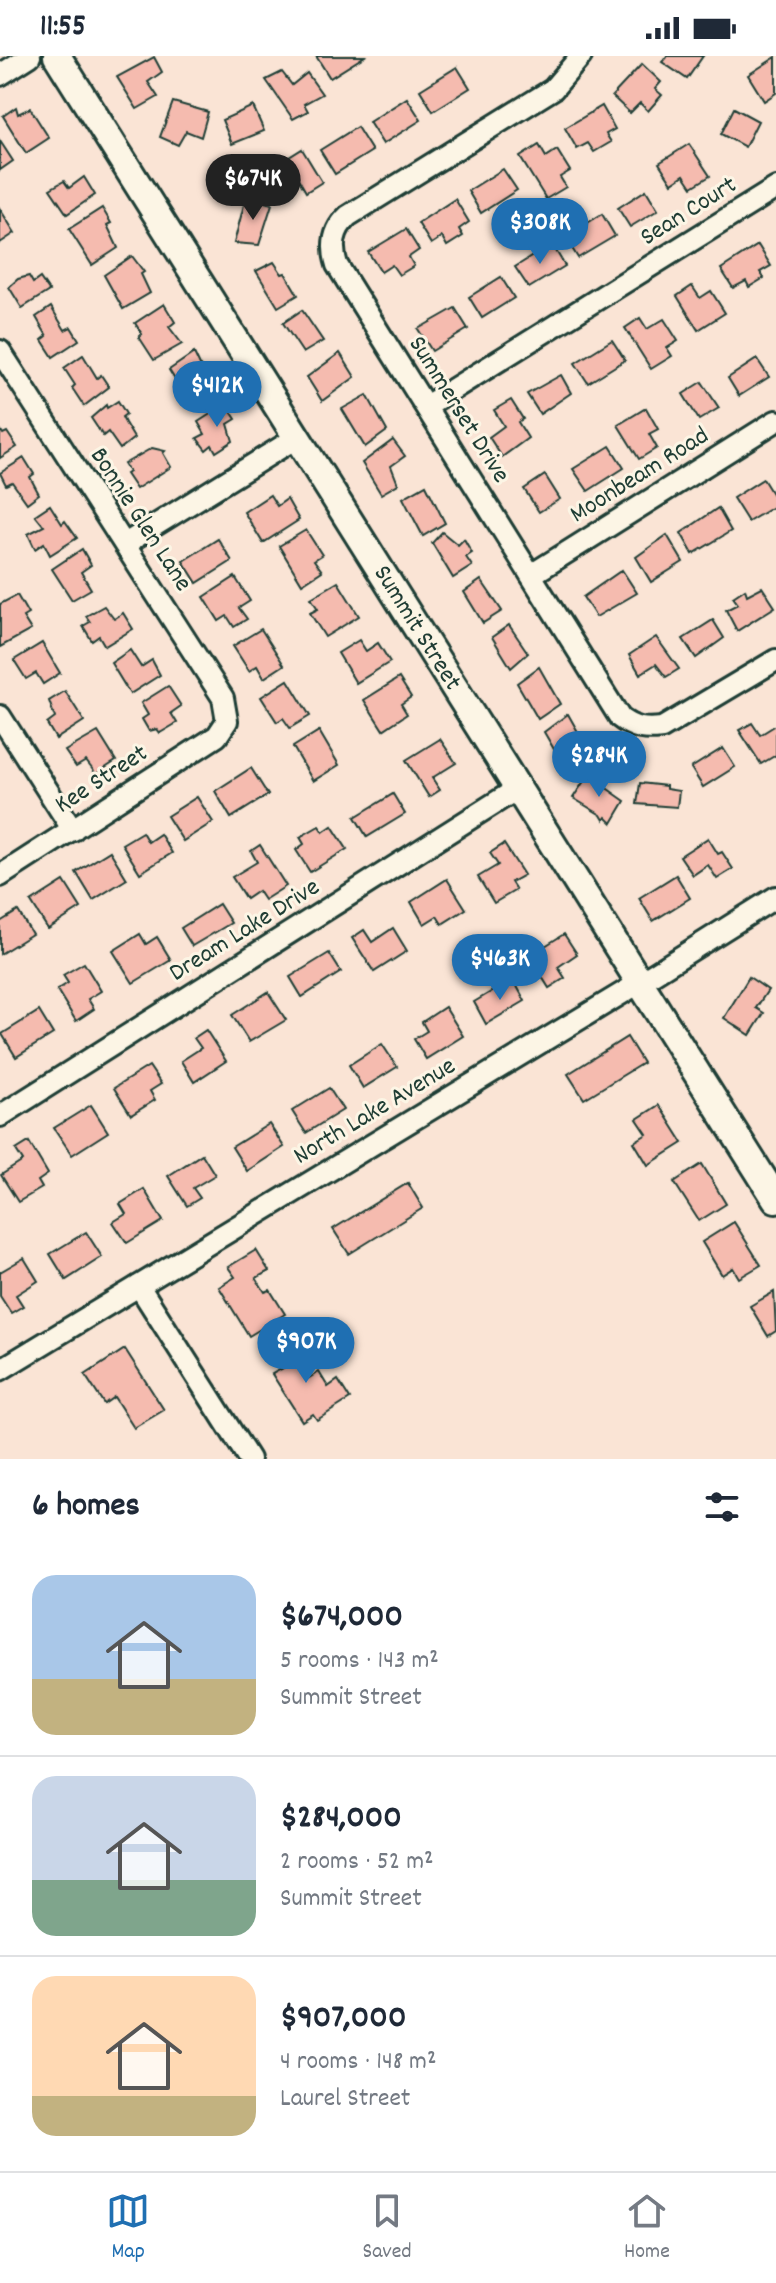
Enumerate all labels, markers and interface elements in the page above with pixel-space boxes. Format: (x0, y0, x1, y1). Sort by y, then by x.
text: 11:55 (40, 7, 86, 50)
pin: $674K (197, 154, 309, 222)
text: $674K (224, 161, 282, 198)
street label: Sean Court (633, 168, 745, 256)
pin: $308K (484, 198, 596, 266)
text: $308K (509, 205, 571, 242)
street label: Summerset Drive (398, 329, 518, 491)
pin: $412K (161, 361, 273, 429)
text: $412K (190, 368, 244, 405)
street label: Moonbeam Road (563, 419, 717, 533)
street label: Bonnie Glen Lane (80, 441, 200, 599)
street label: Summit Street (363, 558, 471, 698)
pin: $284K (543, 731, 655, 799)
street label: Kee Street (48, 736, 156, 824)
text: $284K (570, 738, 628, 775)
street label: Dream Lake Drive (162, 870, 328, 992)
pin: $463K (444, 934, 556, 1002)
text: $463K (470, 941, 530, 978)
street label: North Lake Avenue (287, 1049, 463, 1175)
pin: $907K (250, 1317, 362, 1385)
text: $907K (275, 1324, 337, 1361)
text: 6 homes (32, 1483, 140, 1532)
icon: filters (700, 1485, 744, 1529)
text: $674,000 (280, 1594, 403, 1643)
icon: home (96, 1607, 192, 1703)
text: 5 rooms · 143 m² (280, 1643, 439, 1680)
text: Summit Street (280, 1680, 422, 1717)
text: $284,000 (280, 1795, 402, 1844)
icon: home (96, 1808, 192, 1904)
text: 2 rooms · 52 m² (280, 1844, 433, 1881)
text: Summit Street (280, 1881, 422, 1918)
text: $907,000 (280, 1995, 406, 2044)
icon: home (96, 2008, 192, 2104)
text: 4 rooms · 148 m² (280, 2044, 436, 2081)
text: Laurel Street (280, 2081, 410, 2118)
tab: Map (106, 2189, 150, 2268)
tab: Saved (362, 2189, 412, 2268)
tab: Home (624, 2189, 670, 2268)

